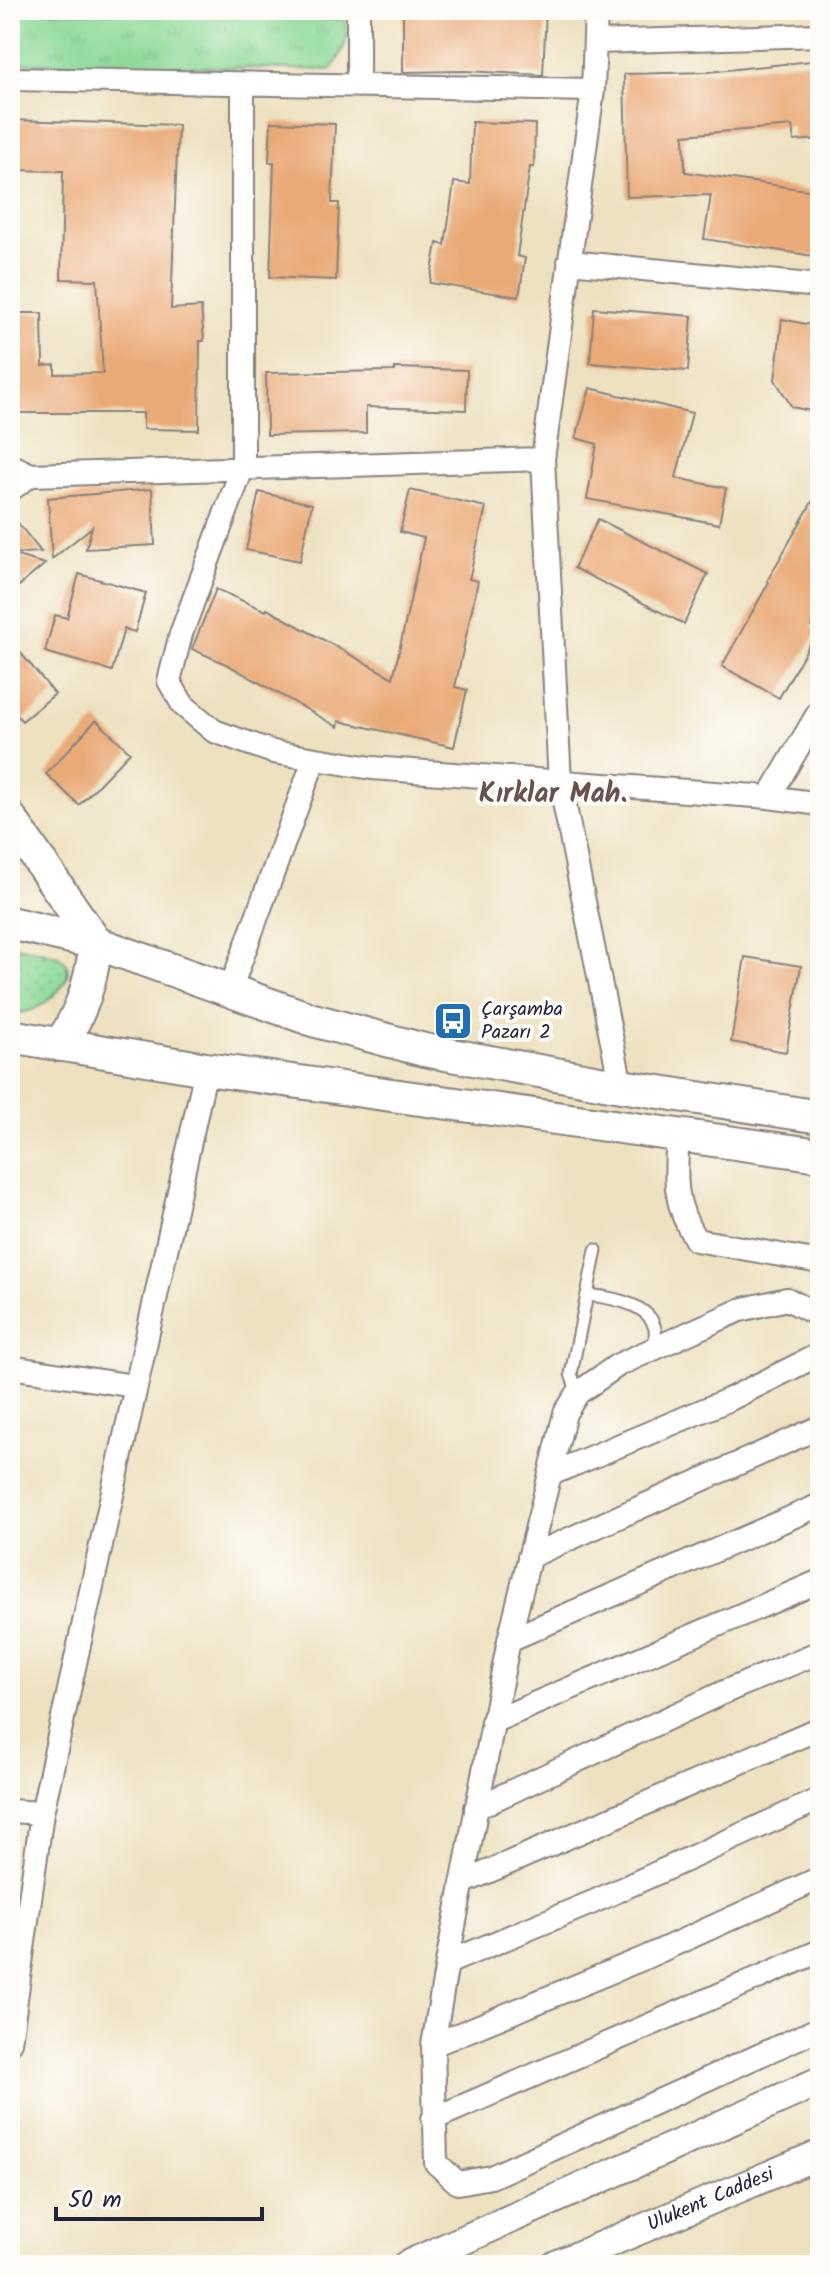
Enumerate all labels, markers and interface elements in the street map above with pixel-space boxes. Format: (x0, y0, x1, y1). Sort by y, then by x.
district label: Kırklar Mah. (479, 772, 627, 817)
place label: Çarşamba Pazarı 2 (481, 994, 563, 1049)
bus stop icon: Çarşamba Pazarı 2 (432, 1000, 474, 1042)
street label: Ulukent Caddesi (642, 2158, 780, 2241)
scale bar (56, 2171, 262, 2221)
text: 50 m (68, 2181, 122, 2220)

